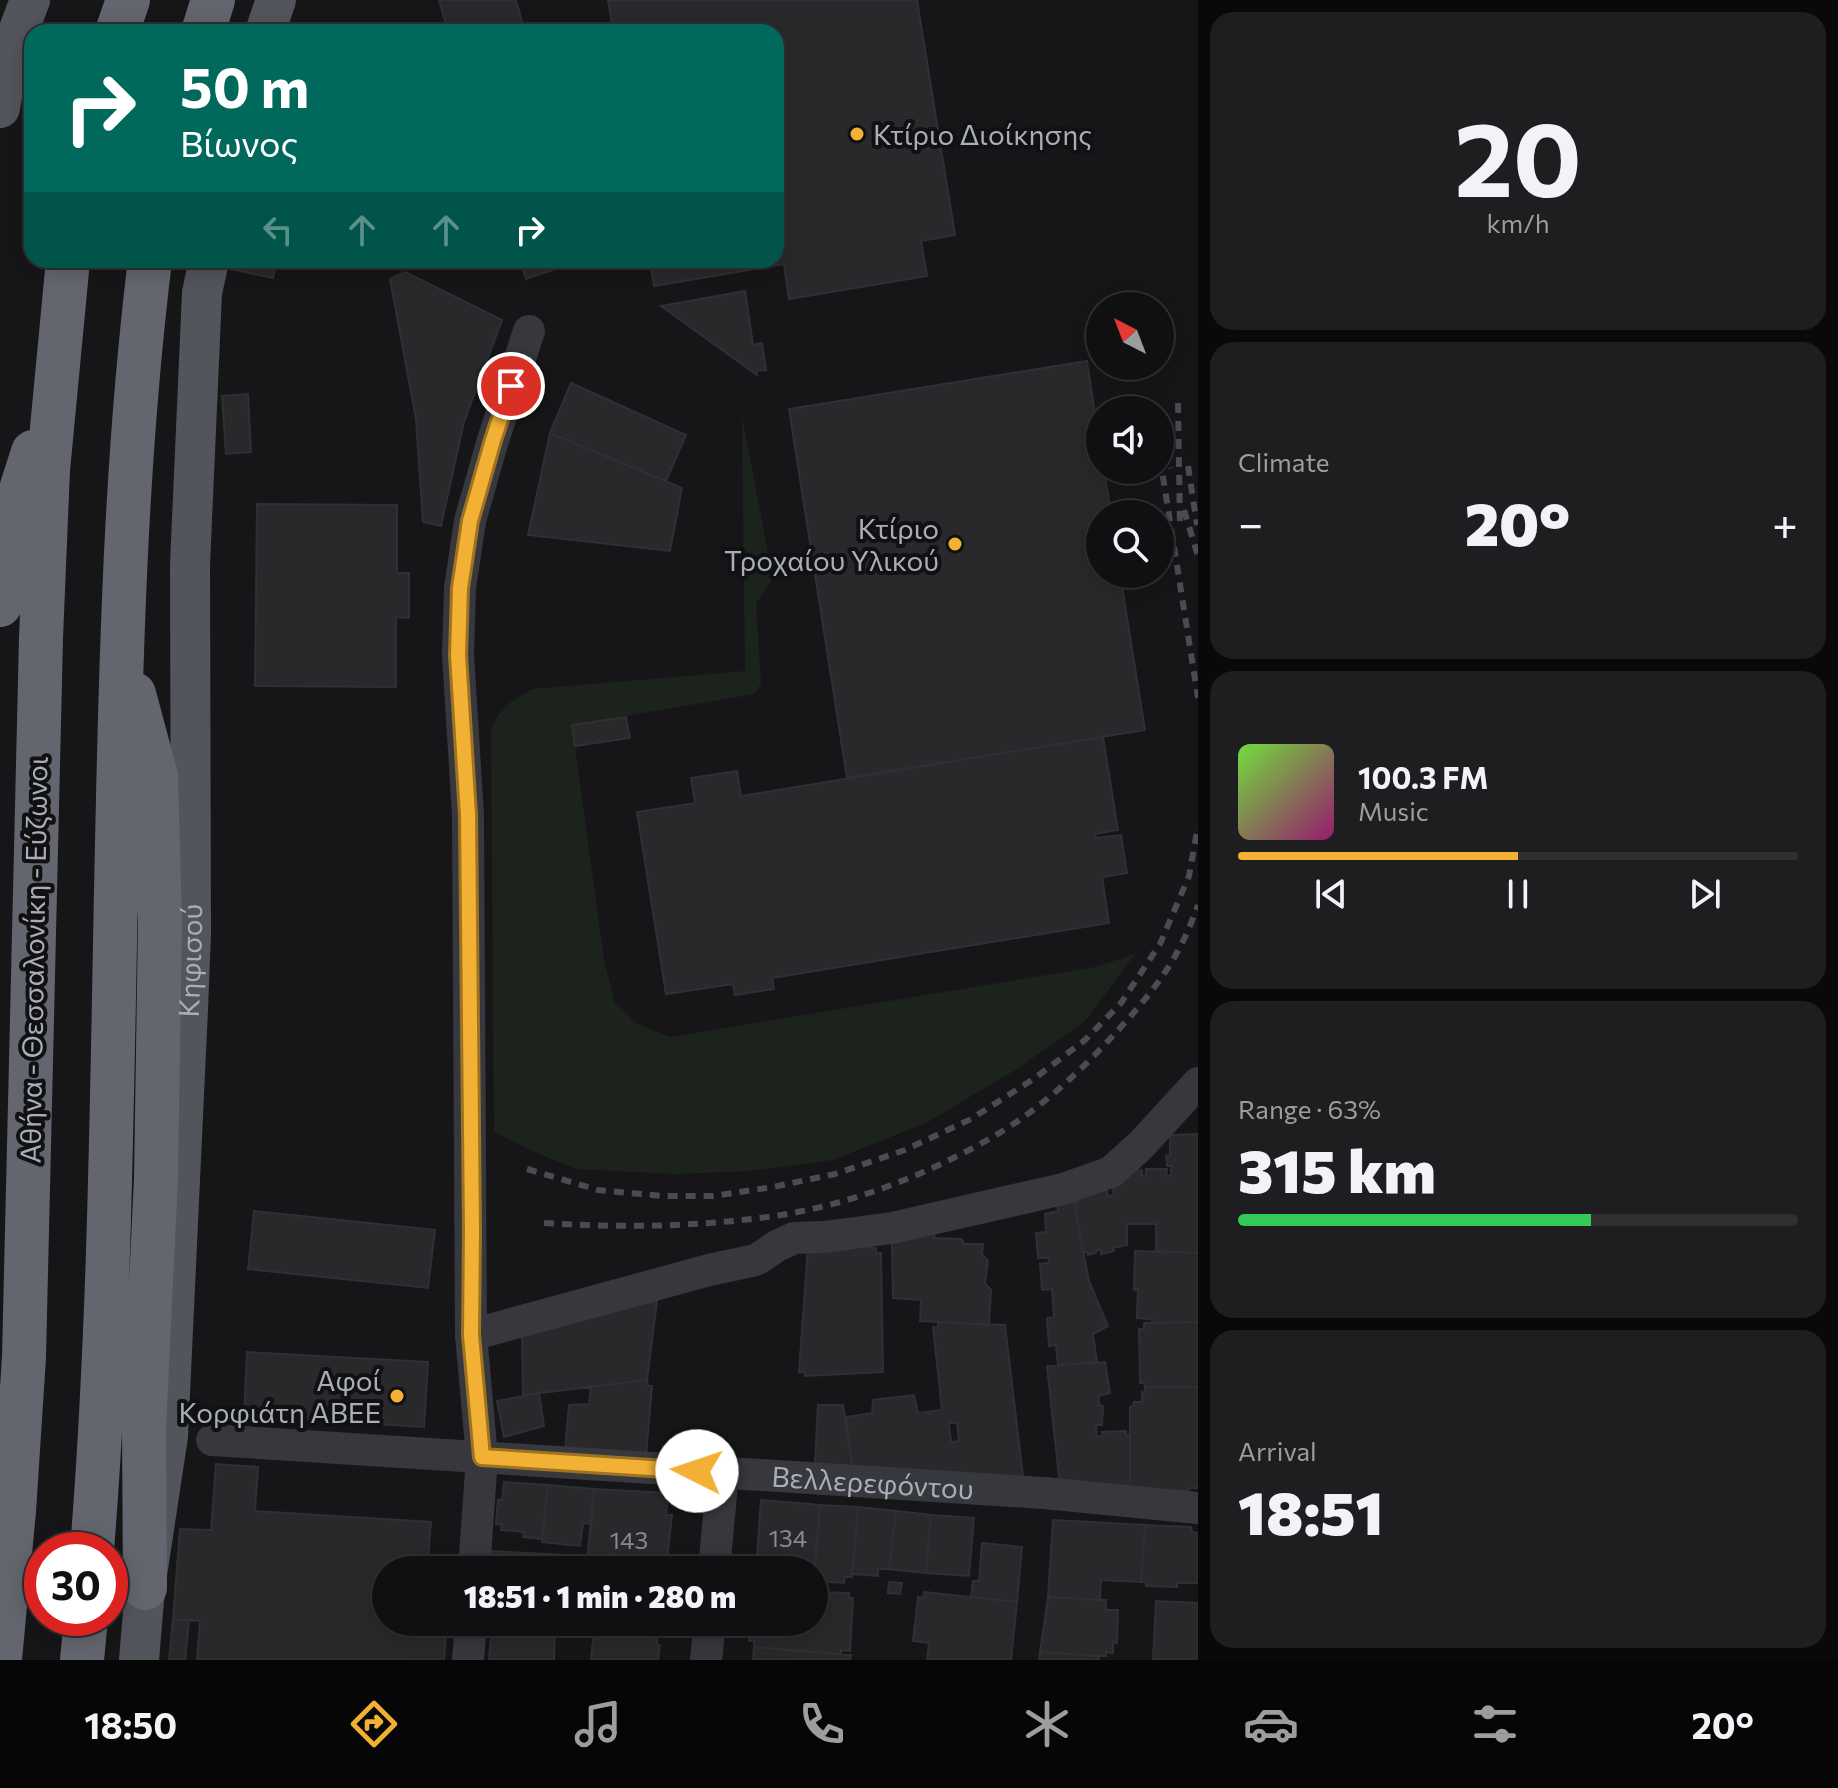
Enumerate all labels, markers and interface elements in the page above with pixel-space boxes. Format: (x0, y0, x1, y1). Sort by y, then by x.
text: 50 m (180, 51, 309, 120)
icon: right (48, 56, 152, 160)
text: 20 (1454, 91, 1582, 218)
place label: Κτίριο Διοίκησης (873, 117, 1092, 151)
text: Βίωνος (180, 120, 298, 164)
marker: Κτίριο Διοίκησης (848, 125, 866, 143)
text: km/h (1486, 207, 1550, 238)
icon: left (256, 208, 300, 252)
icon: ahead (340, 208, 384, 252)
icon: ahead (424, 208, 468, 252)
icon: right (508, 208, 552, 252)
north arrow (1086, 292, 1174, 380)
map controls (1086, 292, 1174, 588)
pin (477, 352, 545, 420)
icon: arrive (489, 364, 533, 408)
button: sound (1086, 396, 1174, 484)
text: Climate (1238, 446, 1330, 477)
text: 20° (1465, 485, 1570, 558)
text: − (1238, 495, 1263, 549)
text: + (1772, 495, 1798, 549)
button: search (1086, 500, 1174, 588)
place label: Κτίριο Τροχαίου Υλικού (724, 511, 939, 577)
marker: Κτίριο Τροχαίου Υλικού (946, 535, 964, 553)
street label: Αθήνα - Θεσσαλονίκη - Εύζωνοι (12, 756, 54, 1164)
text: 100.3 FM (1358, 758, 1488, 795)
text: Music (1358, 795, 1429, 826)
icon: previous (1309, 872, 1353, 916)
icon: pause (1496, 872, 1540, 916)
icon: next (1683, 872, 1727, 916)
street label: Κηφισού (171, 904, 208, 1018)
text: Range · 63% (1238, 1093, 1381, 1124)
text: 315 km (1238, 1132, 1436, 1205)
place label: Αφοί Κορφιάτη ΑΒΕΕ (179, 1363, 381, 1429)
marker: Αφοί Κορφιάτη ΑΒΕΕ (388, 1387, 406, 1405)
position arrow (655, 1429, 739, 1513)
text: Arrival (1238, 1435, 1317, 1466)
street label: Βελλερεφόντου (771, 1459, 975, 1505)
text: 18:51 (1238, 1474, 1384, 1547)
house number: 134 (769, 1523, 807, 1552)
house number: 143 (610, 1525, 648, 1554)
speed limit sign: 30 (24, 1532, 128, 1636)
text: 18:51 · 1 min · 280 m (464, 1577, 736, 1614)
icon: directions (346, 1696, 402, 1752)
icon: music (570, 1696, 626, 1752)
icon: phone (794, 1696, 850, 1752)
icon: climate (1019, 1696, 1075, 1752)
icon: car (1243, 1696, 1299, 1752)
icon: filters (1467, 1696, 1523, 1752)
text: 18:50 (84, 1702, 177, 1746)
text: 20° (1692, 1702, 1754, 1746)

